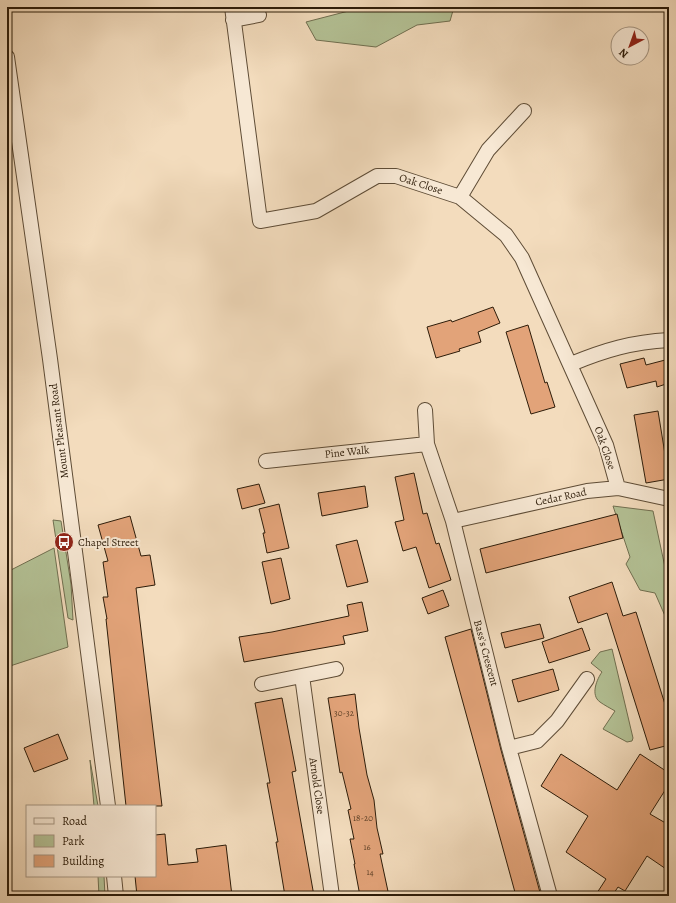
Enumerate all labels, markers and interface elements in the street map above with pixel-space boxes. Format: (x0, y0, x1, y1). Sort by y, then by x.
north arrow (610, 26, 650, 66)
text: N (616, 45, 632, 61)
street label: Oak Close (397, 170, 445, 198)
street label: Mount Pleasant Road (46, 383, 72, 479)
street label: Oak Close (591, 424, 619, 472)
street label: Pine Walk (324, 442, 371, 462)
street label: Cedar Road (534, 484, 588, 510)
bus stop icon: Chapel Street (53, 531, 75, 553)
place label: Chapel Street (78, 535, 139, 550)
street label: Bass's Crescent (470, 618, 502, 688)
house number: 30-32 (334, 707, 355, 719)
street label: Arnold Close (305, 756, 328, 815)
legend (26, 805, 156, 877)
house number: 18-20 (353, 812, 373, 824)
text: Road (62, 813, 88, 829)
text: Park (62, 833, 85, 849)
house number: 16 (363, 841, 371, 853)
text: Building (62, 853, 104, 869)
house number: 14 (366, 866, 374, 878)

